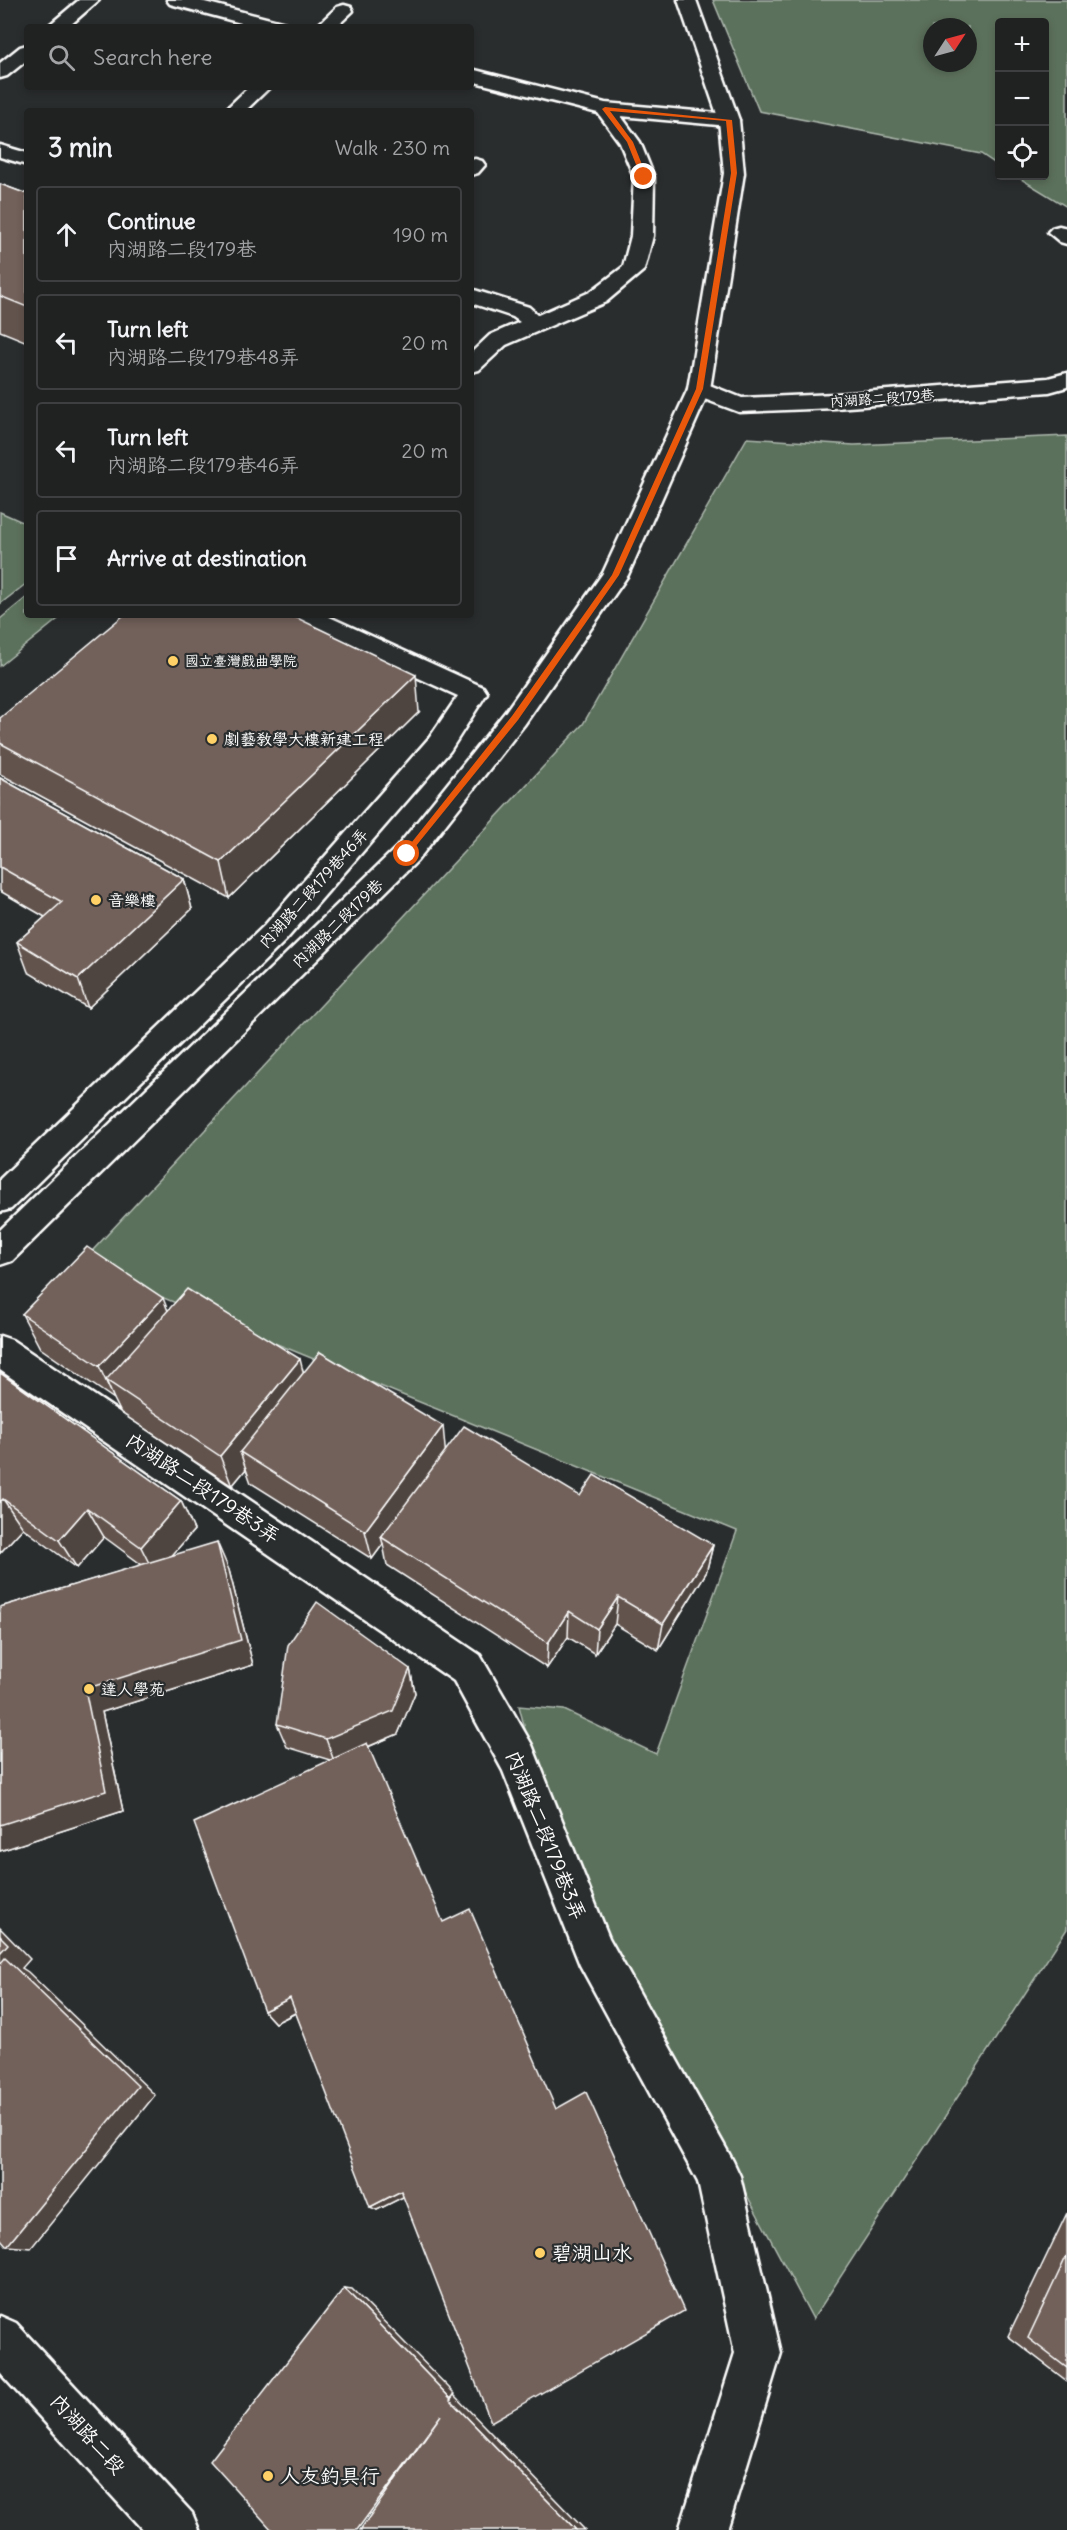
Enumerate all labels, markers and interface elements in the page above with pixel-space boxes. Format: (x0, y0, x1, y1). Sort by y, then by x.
north arrow (923, 18, 977, 72)
map controls (995, 18, 1049, 180)
button: + (995, 18, 1049, 72)
search box (24, 24, 474, 90)
icon: search (45, 41, 78, 74)
text: Search here (93, 43, 212, 71)
button: − (995, 72, 1049, 126)
button: locate (995, 126, 1049, 180)
text: 3 min (48, 131, 113, 164)
text: Walk · 230 m (335, 135, 450, 160)
route end (630, 163, 656, 189)
text: Continue (107, 207, 196, 235)
icon: ahead (50, 218, 83, 251)
text: 190 m (393, 222, 448, 247)
text: 內湖路二段179巷 (107, 236, 256, 261)
text: Turn left (107, 315, 188, 343)
icon: left (50, 326, 83, 359)
text: 20 m (402, 330, 448, 355)
text: 內湖路二段179巷48弄 (107, 344, 299, 369)
street label: 內湖路二段179巷 (829, 385, 936, 411)
text: Turn left (107, 423, 188, 451)
icon: left (50, 434, 83, 467)
text: 20 m (402, 438, 448, 463)
text: 內湖路二段179巷46弄 (107, 452, 299, 477)
icon: arrive (50, 542, 83, 575)
text: Arrive at destination (107, 544, 307, 572)
place label: 國立臺灣戲曲學院 (185, 652, 297, 670)
marker: 國立臺灣戲曲學院 (166, 654, 180, 668)
place label: 劇藝教學大樓新建工程 (224, 729, 384, 749)
marker: 劇藝教學大樓新建工程 (205, 732, 219, 746)
street label: 內湖路二段179巷46弄 (254, 824, 372, 952)
route start (393, 840, 419, 866)
street label: 內湖路二段179巷 (287, 875, 387, 971)
place label: 音樂樓 (108, 890, 156, 910)
marker: 音樂樓 (89, 893, 103, 907)
street label: 內湖路二段179巷3弄 (121, 1427, 285, 1548)
place label: 達人學苑 (101, 1679, 165, 1699)
marker: 達人學苑 (82, 1682, 96, 1696)
street label: 內湖路二段179巷3弄 (501, 1746, 592, 1923)
place label: 碧湖山水 (552, 2240, 632, 2265)
marker: 碧湖山水 (533, 2246, 547, 2260)
street label: 內湖路二段 (46, 2388, 131, 2479)
place label: 人友釣具行 (280, 2463, 380, 2488)
marker: 人友釣具行 (261, 2469, 275, 2483)

